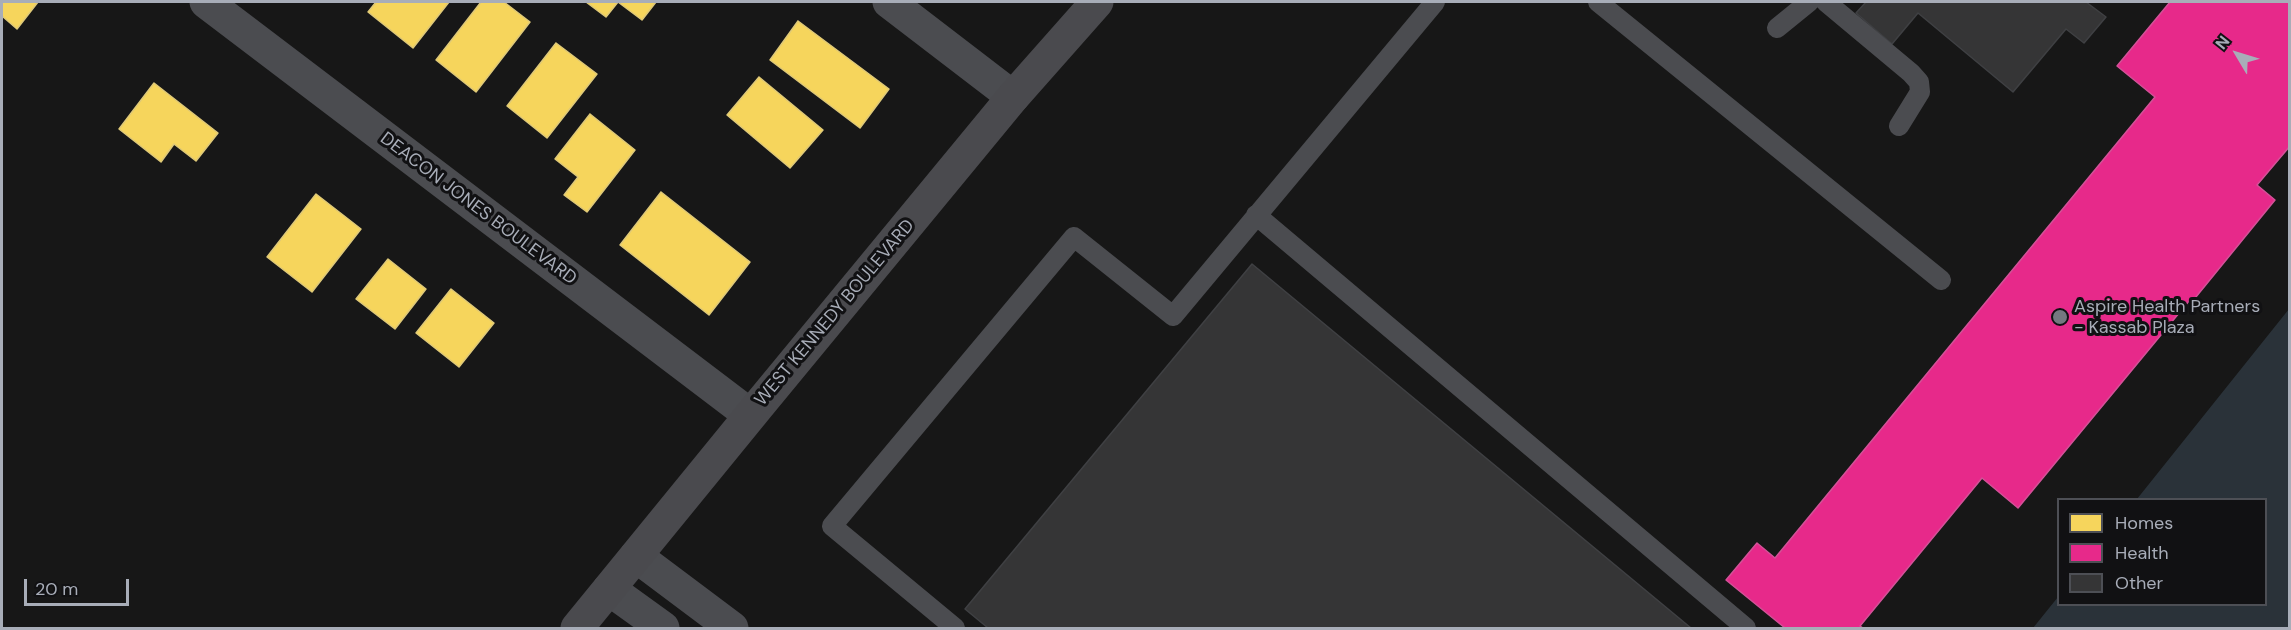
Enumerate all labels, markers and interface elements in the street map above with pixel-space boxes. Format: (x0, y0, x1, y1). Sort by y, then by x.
north arrow (2207, 24, 2267, 84)
text: N (2211, 32, 2234, 54)
street label: DEACON JONES BOULEVARD (376, 128, 580, 290)
street label: WEST KENNEDY BOULEVARD (751, 215, 919, 411)
place label: Aspire Health Partners - Kassab Plaza (2074, 296, 2260, 338)
marker: Aspire Health Partners - Kassab Plaza (2051, 308, 2069, 326)
legend (2057, 498, 2267, 606)
text: Homes (2115, 511, 2173, 535)
text: Health (2115, 541, 2169, 565)
scale bar (27, 567, 132, 605)
text: Other (2115, 571, 2163, 595)
text: 20 m (35, 577, 78, 601)

